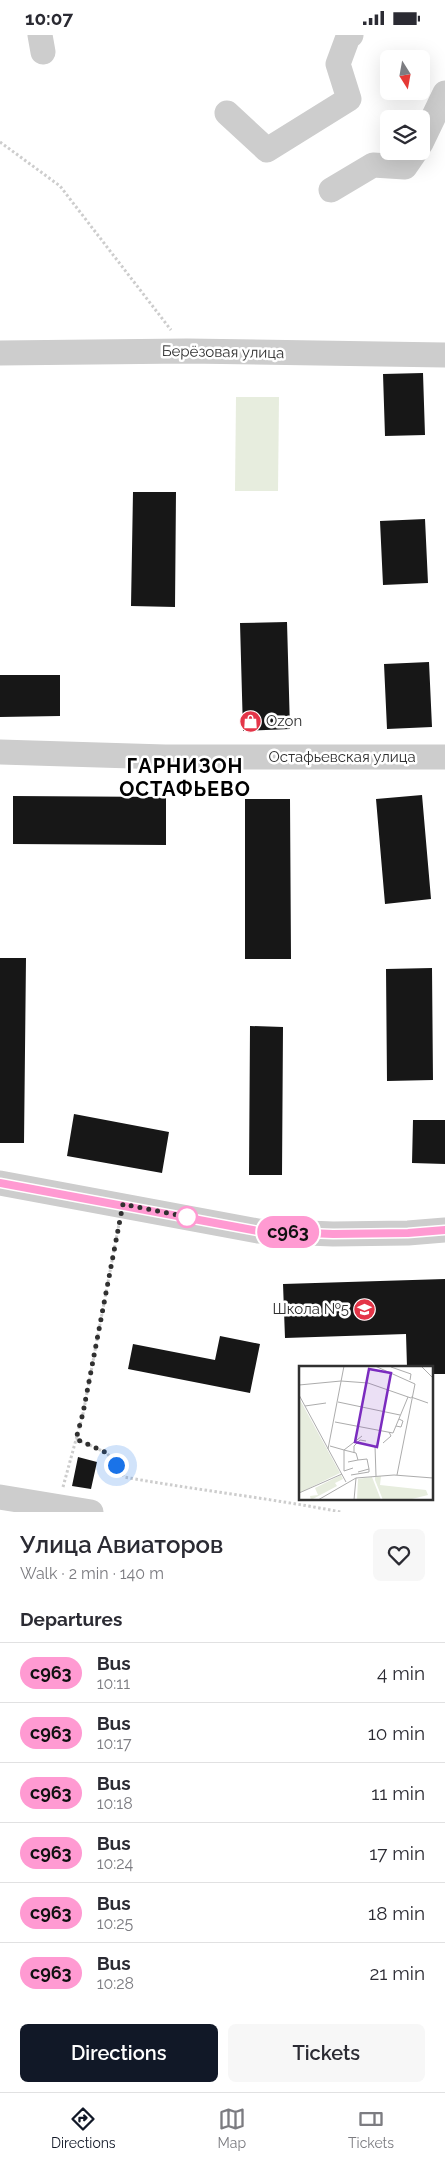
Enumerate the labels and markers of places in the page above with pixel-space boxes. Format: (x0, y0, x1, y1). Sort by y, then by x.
shop icon: Ozon (238, 709, 262, 733)
place label: Ozon (266, 712, 302, 730)
unlabelled marker (176, 1206, 198, 1228)
school or university icon: Школа №5 (353, 1297, 377, 1321)
place label: Школа №5 (273, 1300, 349, 1318)

